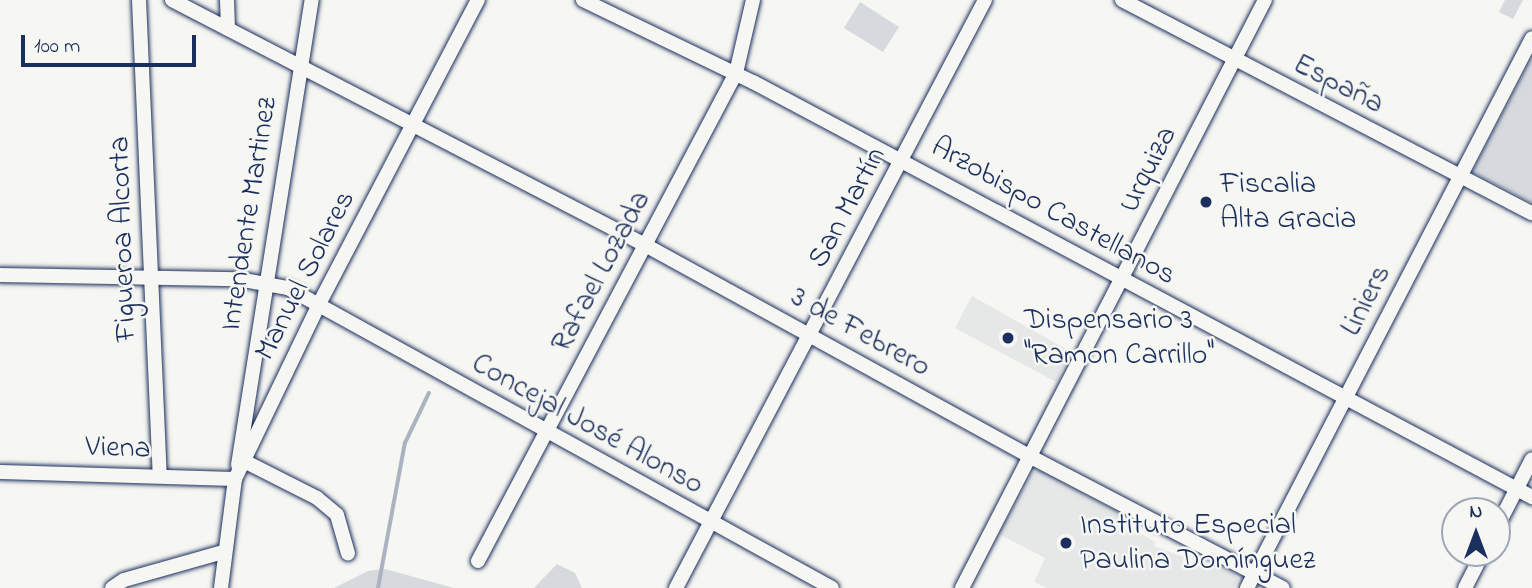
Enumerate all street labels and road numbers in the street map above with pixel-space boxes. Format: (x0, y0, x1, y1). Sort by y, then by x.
street label: España (1287, 47, 1389, 123)
street label: Intendente Martinez (214, 95, 286, 333)
street label: Urquiza (1112, 121, 1186, 219)
street label: Arzobispo Castellanos (924, 130, 1182, 294)
street label: Figueroa Alcorta (102, 136, 146, 342)
street label: San Martín (801, 141, 895, 275)
street label: Manuel Solares (248, 185, 364, 367)
street label: Rafael Lozada (544, 185, 660, 359)
street label: Liniers (1334, 260, 1400, 342)
street label: 3 de Febrero (784, 280, 936, 386)
street label: Concejal José Alonso (465, 346, 709, 504)
street label: Viena (85, 430, 151, 468)

